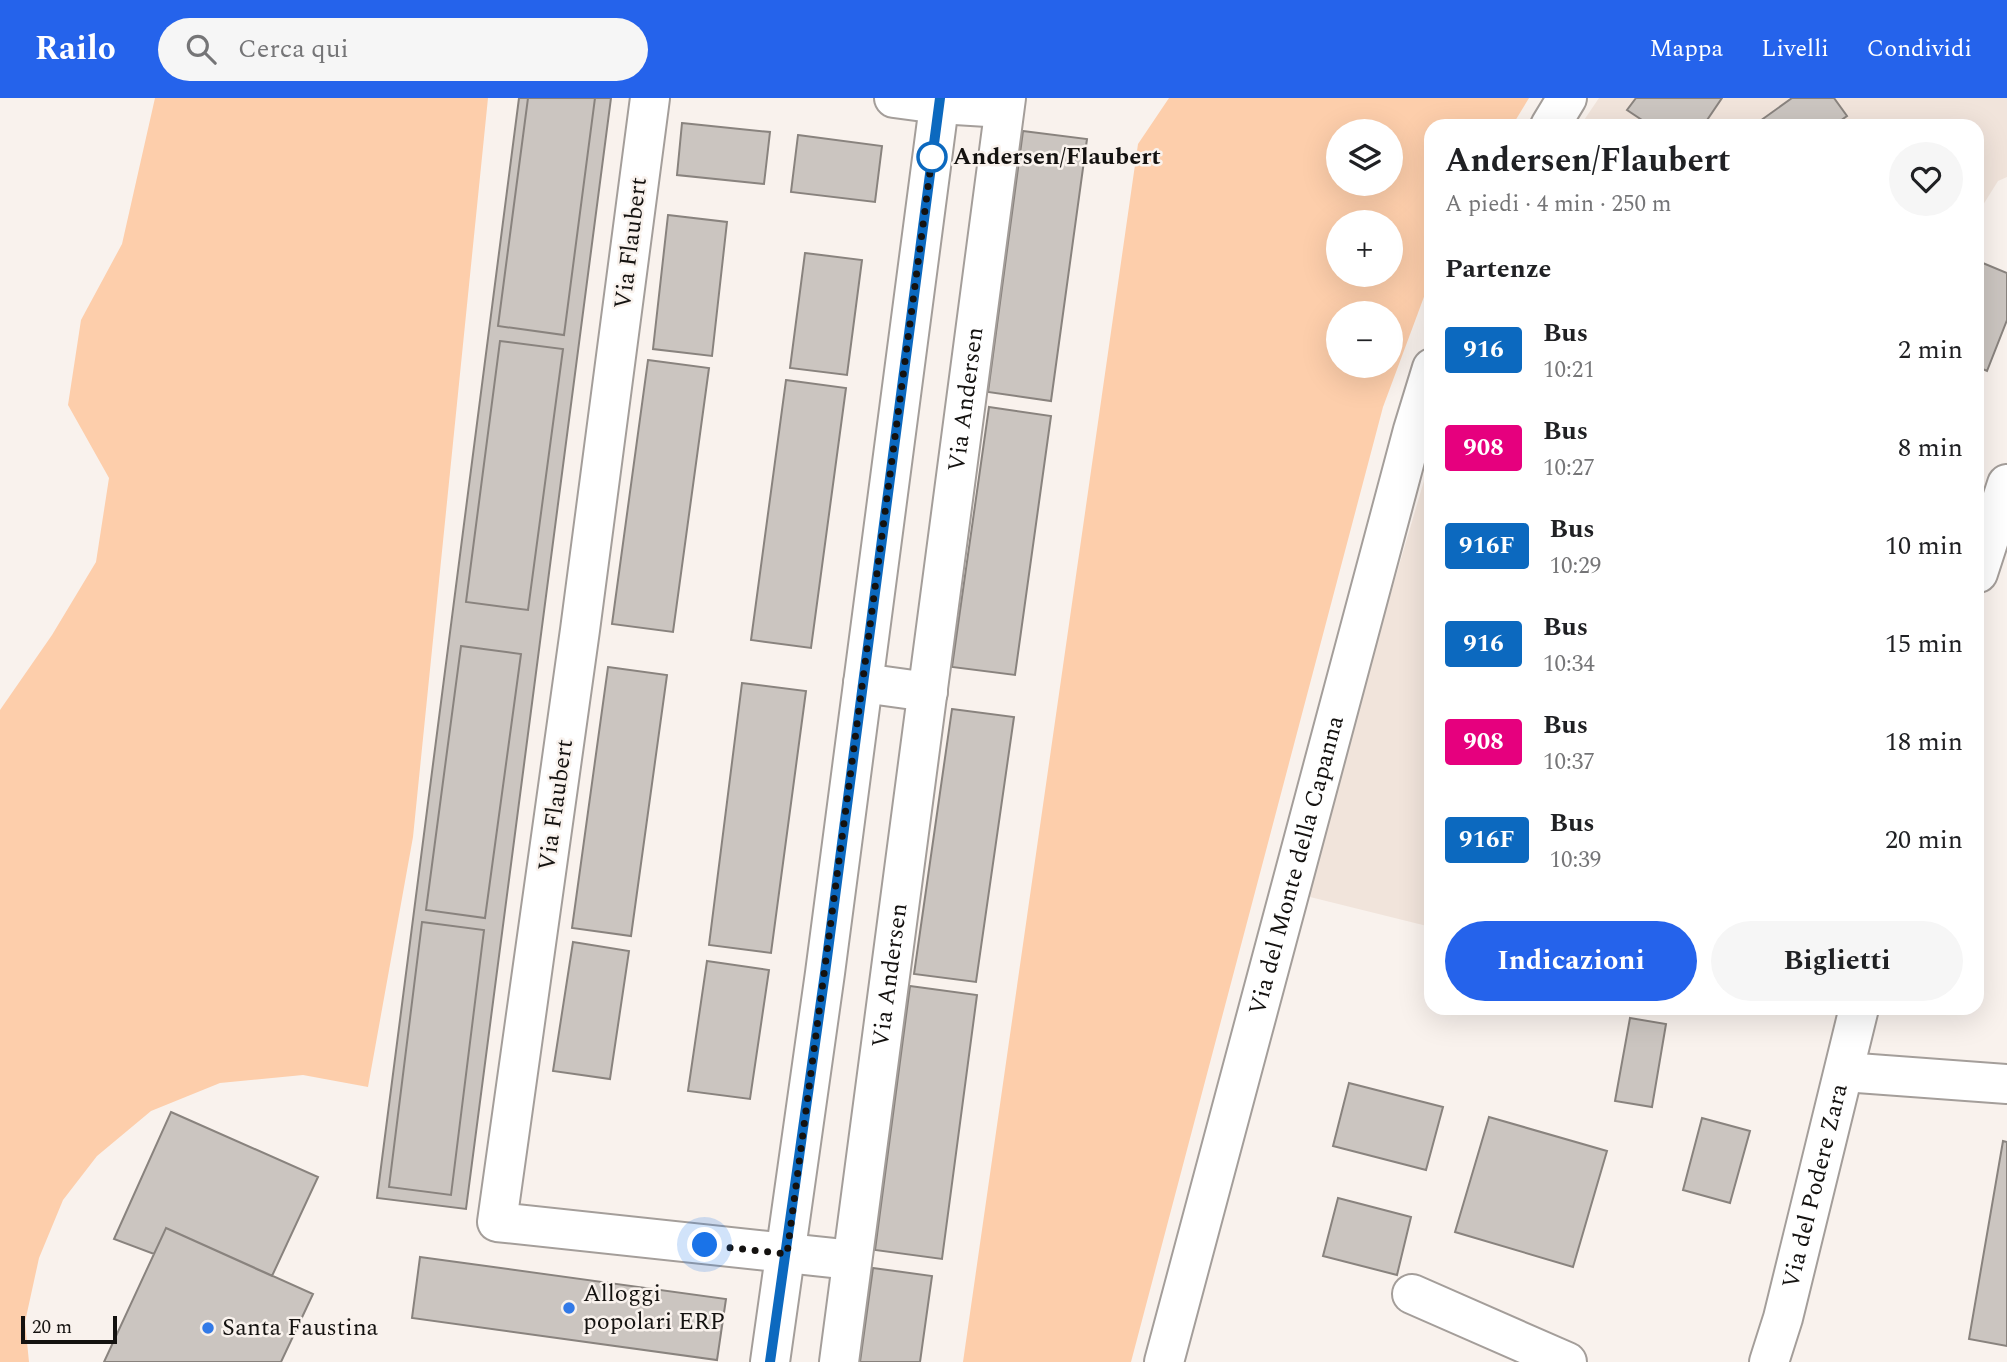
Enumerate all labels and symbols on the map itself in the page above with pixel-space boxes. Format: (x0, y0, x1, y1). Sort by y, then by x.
place label: Andersen/Flaubert (953, 139, 1161, 175)
marker: Andersen/Flaubert (917, 142, 947, 172)
street label: Via Flaubert (605, 175, 657, 311)
street label: Via Andersen (939, 325, 994, 474)
street label: Via del Monte della Capanna (1239, 712, 1354, 1019)
street label: Via Flaubert (529, 737, 583, 873)
street label: Via Andersen (863, 901, 917, 1050)
street label: Via del Podere Zara (1773, 1080, 1858, 1292)
your location (687, 1227, 722, 1262)
place label: Alloggi popolari ERP (583, 1276, 725, 1340)
marker: Alloggi popolari ERP (561, 1300, 577, 1316)
place label: Santa Faustina (222, 1310, 379, 1346)
scale bar (21, 1313, 117, 1345)
marker: Santa Faustina (200, 1320, 216, 1336)

